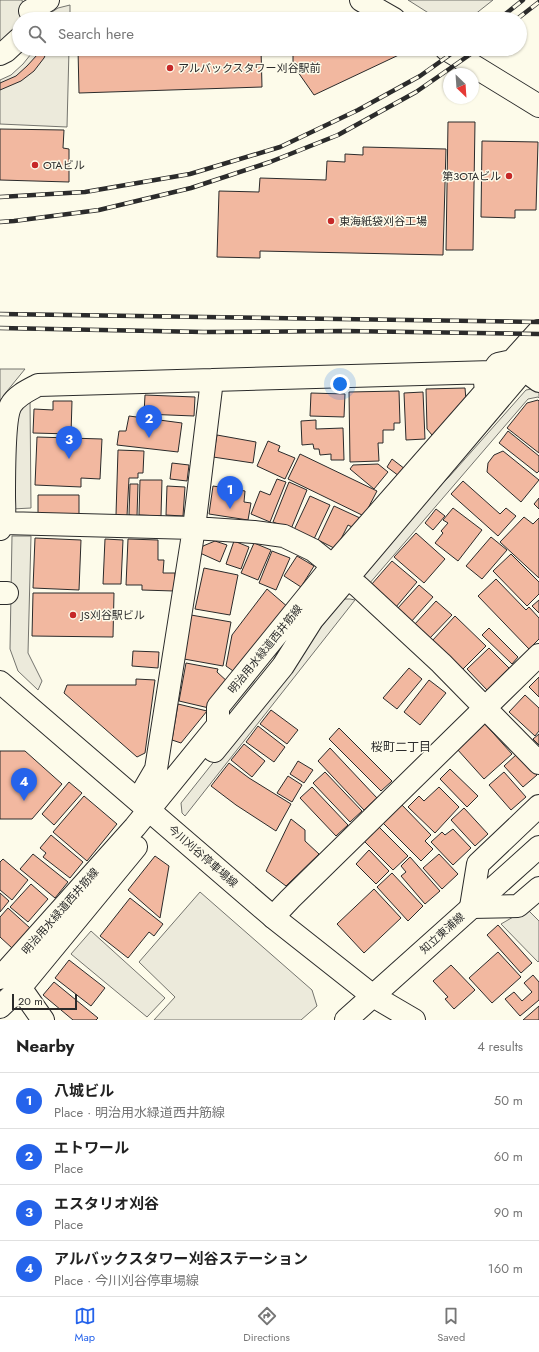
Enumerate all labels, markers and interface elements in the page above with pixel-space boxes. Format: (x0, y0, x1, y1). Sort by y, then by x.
search box (12, 12, 527, 56)
icon: search (26, 23, 48, 45)
text: Search here (58, 23, 134, 45)
place label: アルバックスタワー刈谷駅前 (178, 60, 321, 76)
marker: アルバックスタワー刈谷駅前 (165, 63, 175, 73)
north arrow (443, 68, 479, 104)
place label: OTAビル (43, 157, 85, 173)
marker: OTAビル (30, 160, 40, 170)
place label: 第3OTAビル (442, 168, 501, 184)
marker: 第3OTAビル (504, 171, 514, 181)
place label: 東海紙袋刈谷工場 (339, 213, 427, 229)
marker: 東海紙袋刈谷工場 (326, 216, 336, 226)
your location (330, 374, 350, 394)
pin: 2 (136, 405, 162, 438)
pin: 3 (56, 426, 82, 459)
pin: 1 (217, 476, 243, 509)
street label: 明治用水緑道西井筋線 (224, 601, 306, 697)
place label: JS刈谷駅ビル (79, 607, 145, 623)
marker: JS刈谷駅ビル (68, 610, 78, 620)
district label: 桜町二丁目 (371, 738, 431, 756)
pin: 4 (11, 768, 37, 801)
street label: 今川刈谷停車場線 (165, 821, 241, 891)
street label: 明治用水緑道西井筋線 (18, 864, 102, 958)
street label: 知立東浦線 (416, 909, 468, 957)
scale bar (12, 992, 77, 1011)
text: 20 m (18, 993, 43, 1009)
text: Nearby (16, 1034, 74, 1058)
text: 4 results (477, 1037, 523, 1056)
text: 八城ビル (54, 1080, 114, 1102)
text: 1 (26, 1091, 32, 1110)
text: 50 m (494, 1091, 523, 1110)
text: Place · 明治用水緑道西井筋線 (54, 1103, 225, 1122)
text: エトワール (54, 1137, 129, 1159)
text: 2 (25, 1147, 33, 1166)
text: 60 m (494, 1147, 523, 1166)
text: Place (54, 1159, 83, 1178)
text: エスタリオ刈谷 (54, 1193, 159, 1215)
text: 3 (25, 1203, 33, 1222)
text: 90 m (494, 1203, 523, 1222)
text: Place (54, 1215, 83, 1234)
text: アルバックスタワー刈谷ステーション (54, 1248, 308, 1270)
text: 4 (24, 1259, 34, 1278)
text: 160 m (488, 1259, 523, 1278)
text: Place · 今川刈谷停車場線 (54, 1271, 199, 1290)
tab: Map (74, 1305, 96, 1345)
tab: Directions (243, 1305, 290, 1345)
tab: Saved (437, 1305, 465, 1345)

